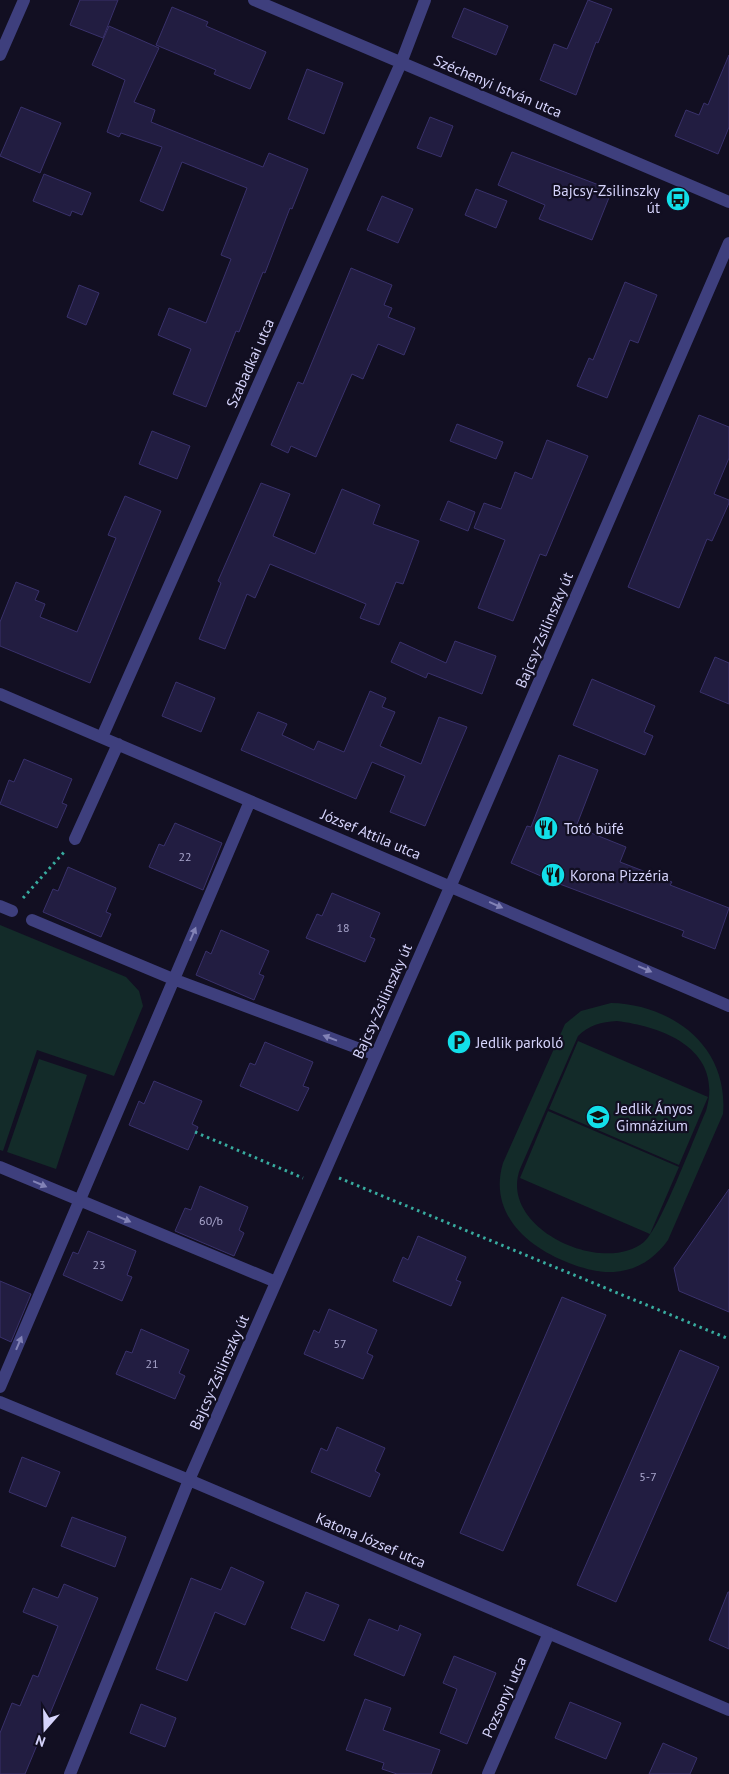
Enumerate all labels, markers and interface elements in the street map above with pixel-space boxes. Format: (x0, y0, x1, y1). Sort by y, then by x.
street label: Széchenyi István utca (431, 50, 565, 122)
place label: Bajcsy-Zsilinszky út (553, 181, 660, 217)
bus stop icon: Bajcsy-Zsilinszky út (665, 186, 691, 212)
street label: Szabadkai utca (222, 315, 278, 411)
street label: Bajcsy-Zsilinszky út (511, 569, 577, 691)
street label: József Attila utca (317, 804, 424, 864)
restaurant icon: Totó büfé (533, 815, 559, 841)
place label: Totó büfé (564, 819, 624, 838)
house number: 22 (178, 849, 192, 864)
restaurant icon: Korona Pizzéria (540, 862, 566, 888)
place label: Korona Pizzéria (570, 866, 669, 885)
one-way arrow (489, 901, 503, 909)
house number: 18 (336, 920, 350, 935)
one-way arrow (189, 927, 197, 941)
street label: Bajcsy-Zsilinszky út (348, 940, 416, 1062)
one-way arrow (638, 966, 652, 974)
parking icon: Jedlik parkoló (446, 1029, 472, 1055)
place label: Jedlik parkoló (475, 1033, 563, 1052)
one-way arrow (323, 1034, 338, 1041)
place label: Jedlik Ányos Gimnázium (615, 1099, 693, 1135)
school or university icon: Jedlik Ányos Gimnázium (585, 1104, 611, 1130)
one-way arrow (33, 1180, 47, 1188)
house number: 60/b (199, 1213, 223, 1228)
one-way arrow (117, 1215, 132, 1223)
house number: 23 (92, 1257, 106, 1272)
street label: Bajcsy-Zsilinszky út (185, 1311, 253, 1433)
one-way arrow (16, 1335, 23, 1350)
house number: 57 (333, 1336, 347, 1351)
house number: 21 (145, 1356, 159, 1371)
house number: 5-7 (639, 1469, 657, 1484)
street label: Katona József utca (313, 1508, 429, 1572)
street label: Pozsonyi utca (478, 1653, 530, 1741)
north arrow (20, 1704, 70, 1754)
text: N (33, 1731, 48, 1751)

